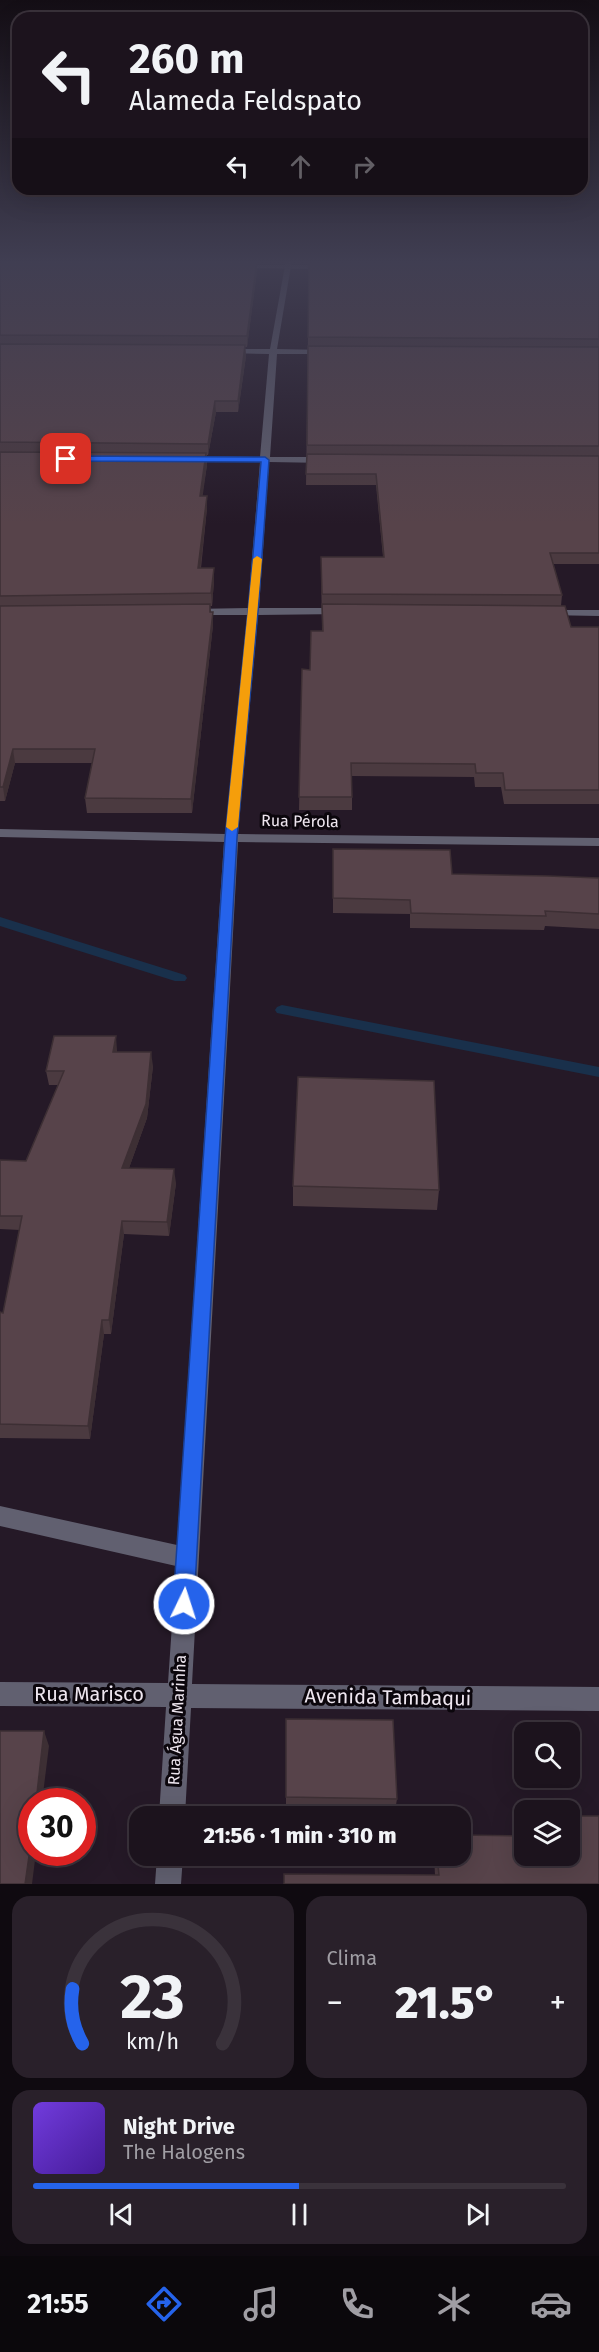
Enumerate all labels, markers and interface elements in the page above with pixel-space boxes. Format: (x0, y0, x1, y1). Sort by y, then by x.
text: 260 m (129, 34, 244, 84)
icon: left (30, 36, 108, 114)
text: Alameda Feldspato (129, 85, 362, 117)
icon: left (221, 150, 254, 183)
icon: ahead (284, 150, 317, 183)
icon: right (347, 150, 380, 183)
pin (40, 433, 91, 484)
icon: arrive (49, 442, 82, 475)
street label: Rua Pérola (261, 811, 339, 831)
position arrow (152, 1572, 216, 1636)
street label: Rua Água Marinha (163, 1654, 190, 1786)
street label: Rua Marisco (34, 1682, 144, 1706)
street label: Avenida Tambaqui (304, 1684, 472, 1710)
map controls (514, 1722, 580, 1866)
button: search (514, 1722, 580, 1788)
speed limit sign: 30 (18, 1788, 96, 1866)
button: layers (514, 1800, 580, 1866)
text: 21:56 · 1 min · 310 m (203, 1822, 397, 1849)
text: Clima (327, 1946, 377, 1970)
text: 23 (121, 1960, 185, 2035)
text: 21.5° (395, 1976, 498, 2030)
text: − (327, 1983, 343, 2023)
text: + (550, 1983, 566, 2023)
text: km/h (126, 2029, 179, 2055)
text: Night Drive (123, 2113, 235, 2140)
text: The Halogens (123, 2140, 245, 2164)
icon: previous (105, 2198, 138, 2231)
icon: pause (283, 2198, 316, 2231)
icon: next (461, 2198, 494, 2231)
icon: directions (143, 2283, 185, 2325)
icon: music (240, 2283, 282, 2325)
icon: phone (336, 2283, 378, 2325)
icon: climate (433, 2283, 475, 2325)
icon: car (530, 2283, 572, 2325)
text: 21:55 (27, 2288, 89, 2320)

